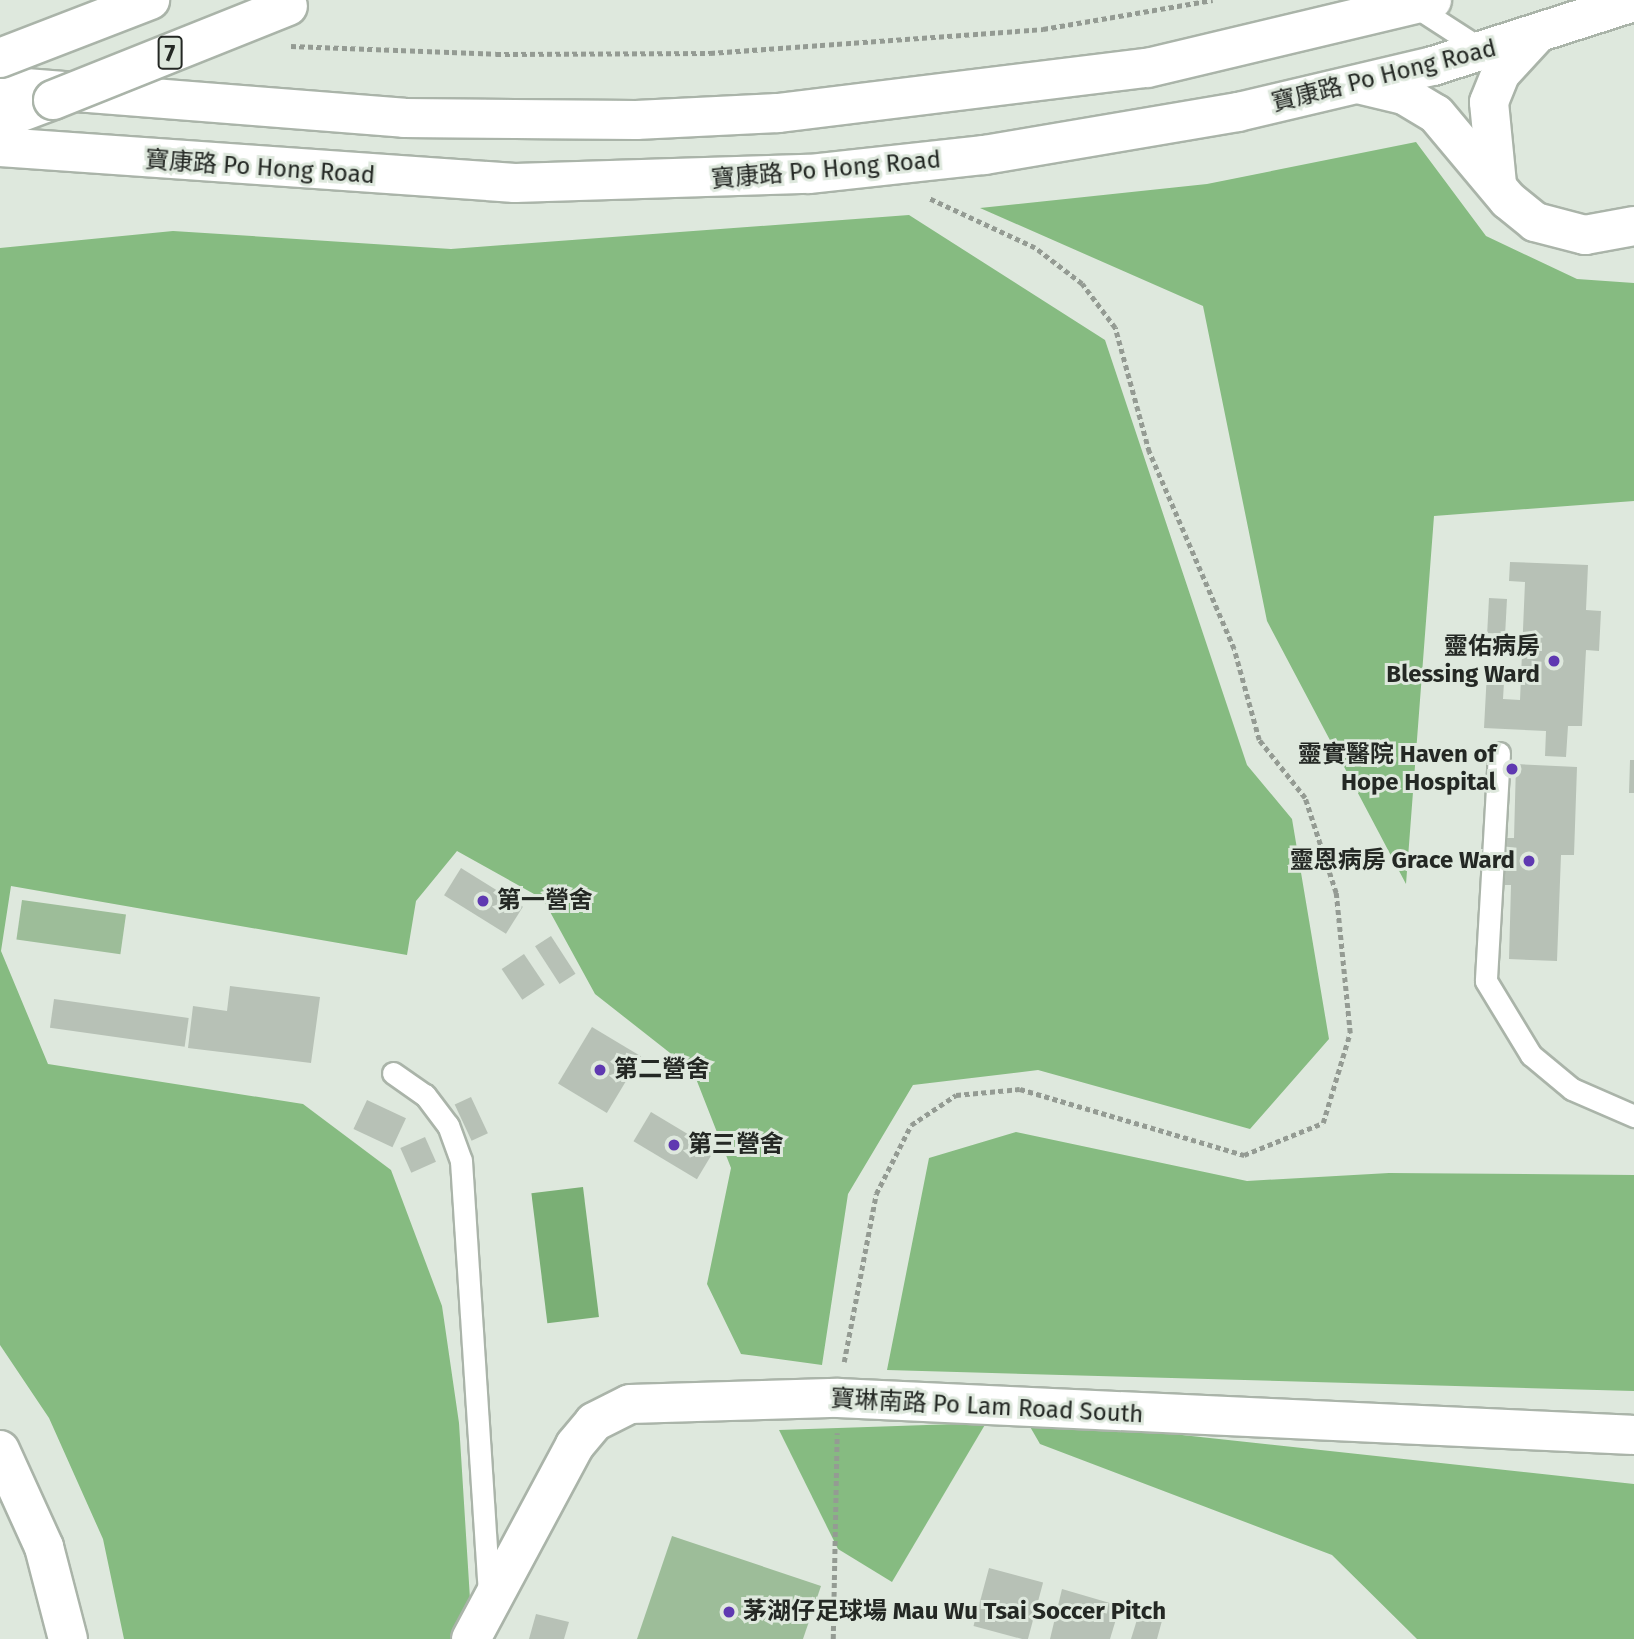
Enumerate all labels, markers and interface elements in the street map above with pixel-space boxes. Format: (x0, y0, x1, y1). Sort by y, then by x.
road number: 7 (156, 34, 184, 72)
street label: 寶康路 Po Hong Road (1269, 34, 1499, 118)
street label: 寶康路 Po Hong Road (144, 146, 376, 190)
street label: 寶康路 Po Hong Road (710, 146, 942, 194)
place label: 靈佑病房 Blessing Ward (1386, 633, 1540, 689)
marker: 靈佑病房 Blessing Ward (1546, 653, 1562, 669)
place label: 靈實醫院 Haven of Hope Hospital (1298, 741, 1496, 797)
marker: 靈實醫院 Haven of Hope Hospital (1502, 759, 1522, 779)
place label: 靈恩病房 Grace Ward (1290, 847, 1515, 875)
marker: 靈恩病房 Grace Ward (1521, 853, 1537, 869)
place label: 第一營舍 (497, 887, 593, 915)
marker: 第一營舍 (475, 893, 491, 909)
place label: 第二營舍 (614, 1056, 710, 1084)
marker: 第二營舍 (592, 1062, 608, 1078)
place label: 第三營舍 (688, 1131, 784, 1159)
marker: 第三營舍 (666, 1137, 682, 1153)
street label: 寶琳南路 Po Lam Road South (830, 1384, 1144, 1430)
place label: 茅湖仔足球場 Mau Wu Tsai Soccer Pitch (743, 1598, 1166, 1626)
marker: 茅湖仔足球場 Mau Wu Tsai Soccer Pitch (721, 1604, 737, 1620)

